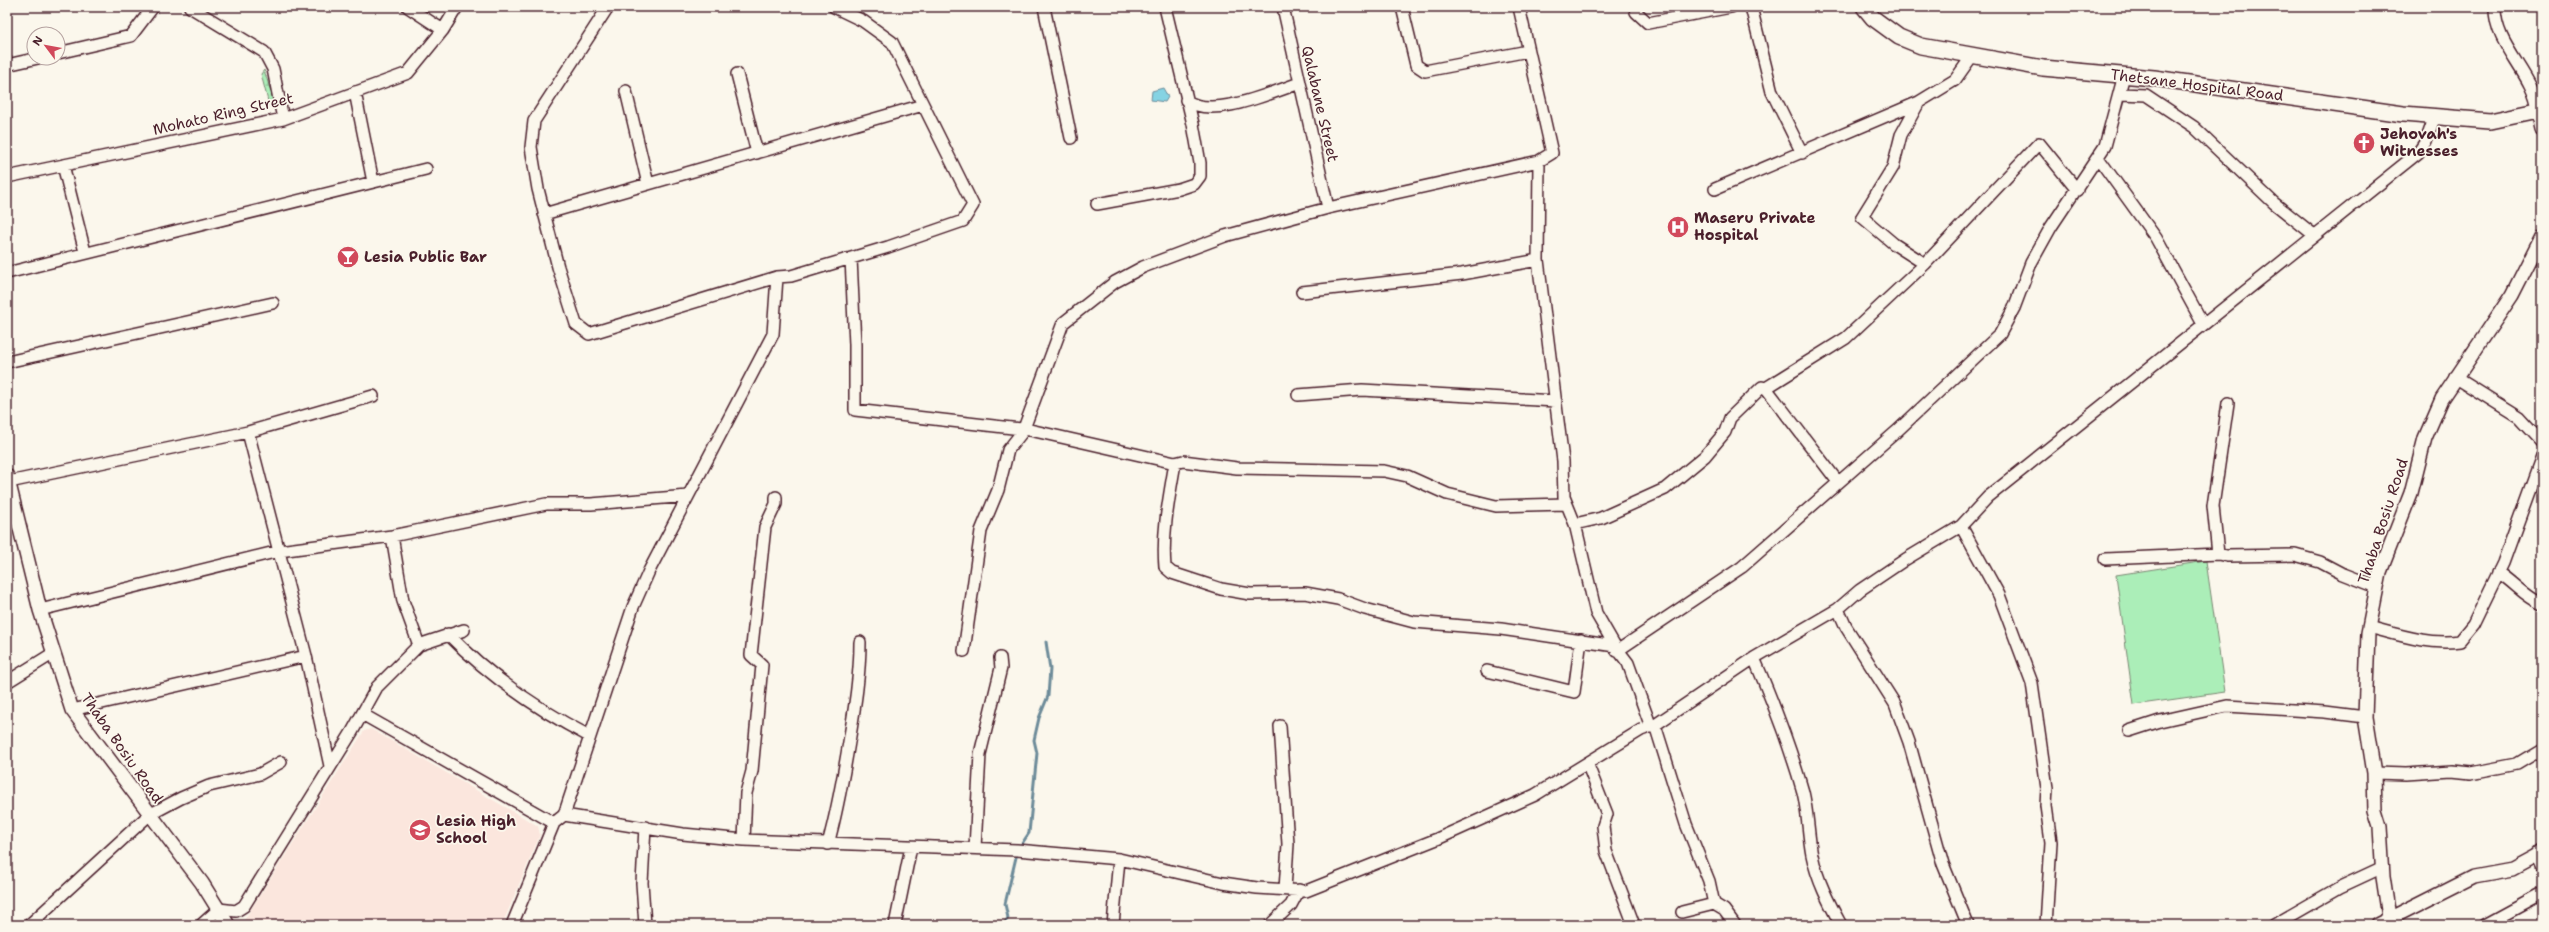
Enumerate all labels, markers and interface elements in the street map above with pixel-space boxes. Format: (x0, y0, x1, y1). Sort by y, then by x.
north arrow (26, 26, 66, 66)
text: N (29, 33, 47, 49)
street label: Qalabane Street (1297, 44, 1343, 164)
street label: Thetsane Hospital Road (2109, 64, 2285, 106)
street label: Mohato Ring Street (151, 88, 295, 140)
place label: Jehovah's Witnesses (2380, 124, 2458, 161)
church icon: Jehovah's Witnesses (2351, 130, 2377, 156)
place label: Maseru Private Hospital (1694, 208, 1815, 245)
hospital icon: Maseru Private Hospital (1665, 214, 1691, 240)
bar icon: Lesia Public Bar (335, 244, 361, 270)
place label: Lesia Public Bar (364, 247, 487, 267)
street label: Thaba Bosiu Road (2353, 455, 2413, 586)
street label: Thaba Bosiu Road (76, 689, 168, 808)
place label: Lesia High School (436, 811, 516, 848)
school or university icon: Lesia High School (407, 817, 433, 843)

